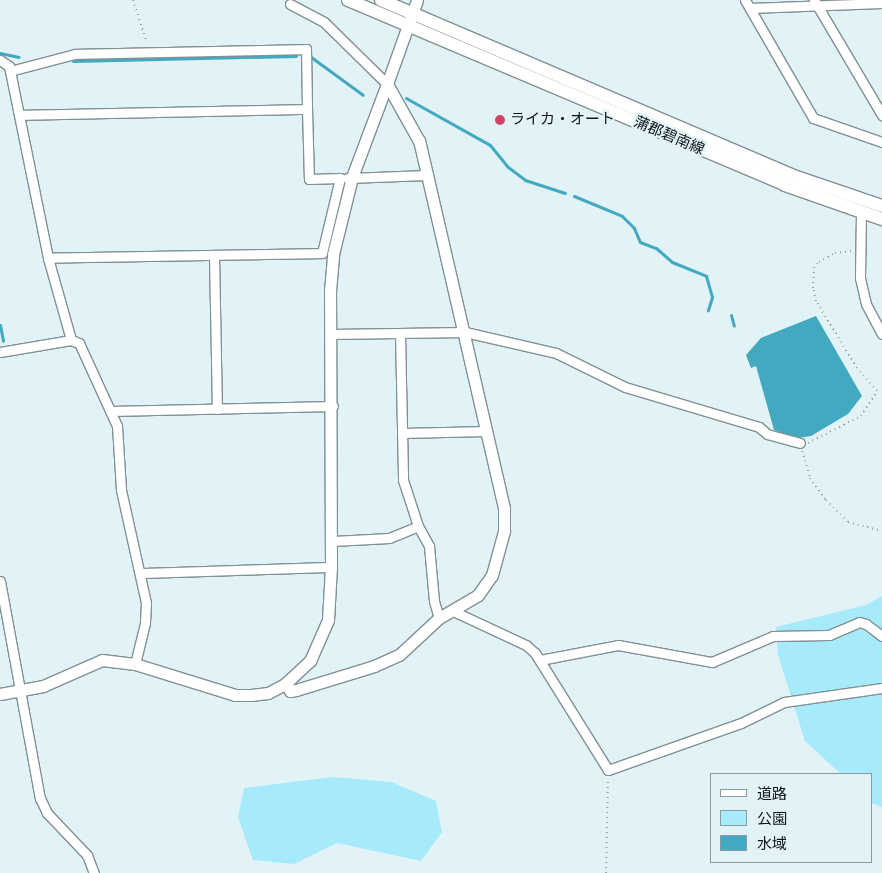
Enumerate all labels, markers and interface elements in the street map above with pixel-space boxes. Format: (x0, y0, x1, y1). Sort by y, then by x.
place label: ライカ・オート (510, 111, 615, 129)
street label: 蒲郡碧南線 (631, 113, 707, 159)
marker: ライカ・オート (494, 114, 506, 126)
legend (710, 773, 872, 863)
text: 道路 (757, 785, 787, 803)
text: 公園 (757, 810, 787, 828)
text: 水域 (757, 835, 787, 853)

